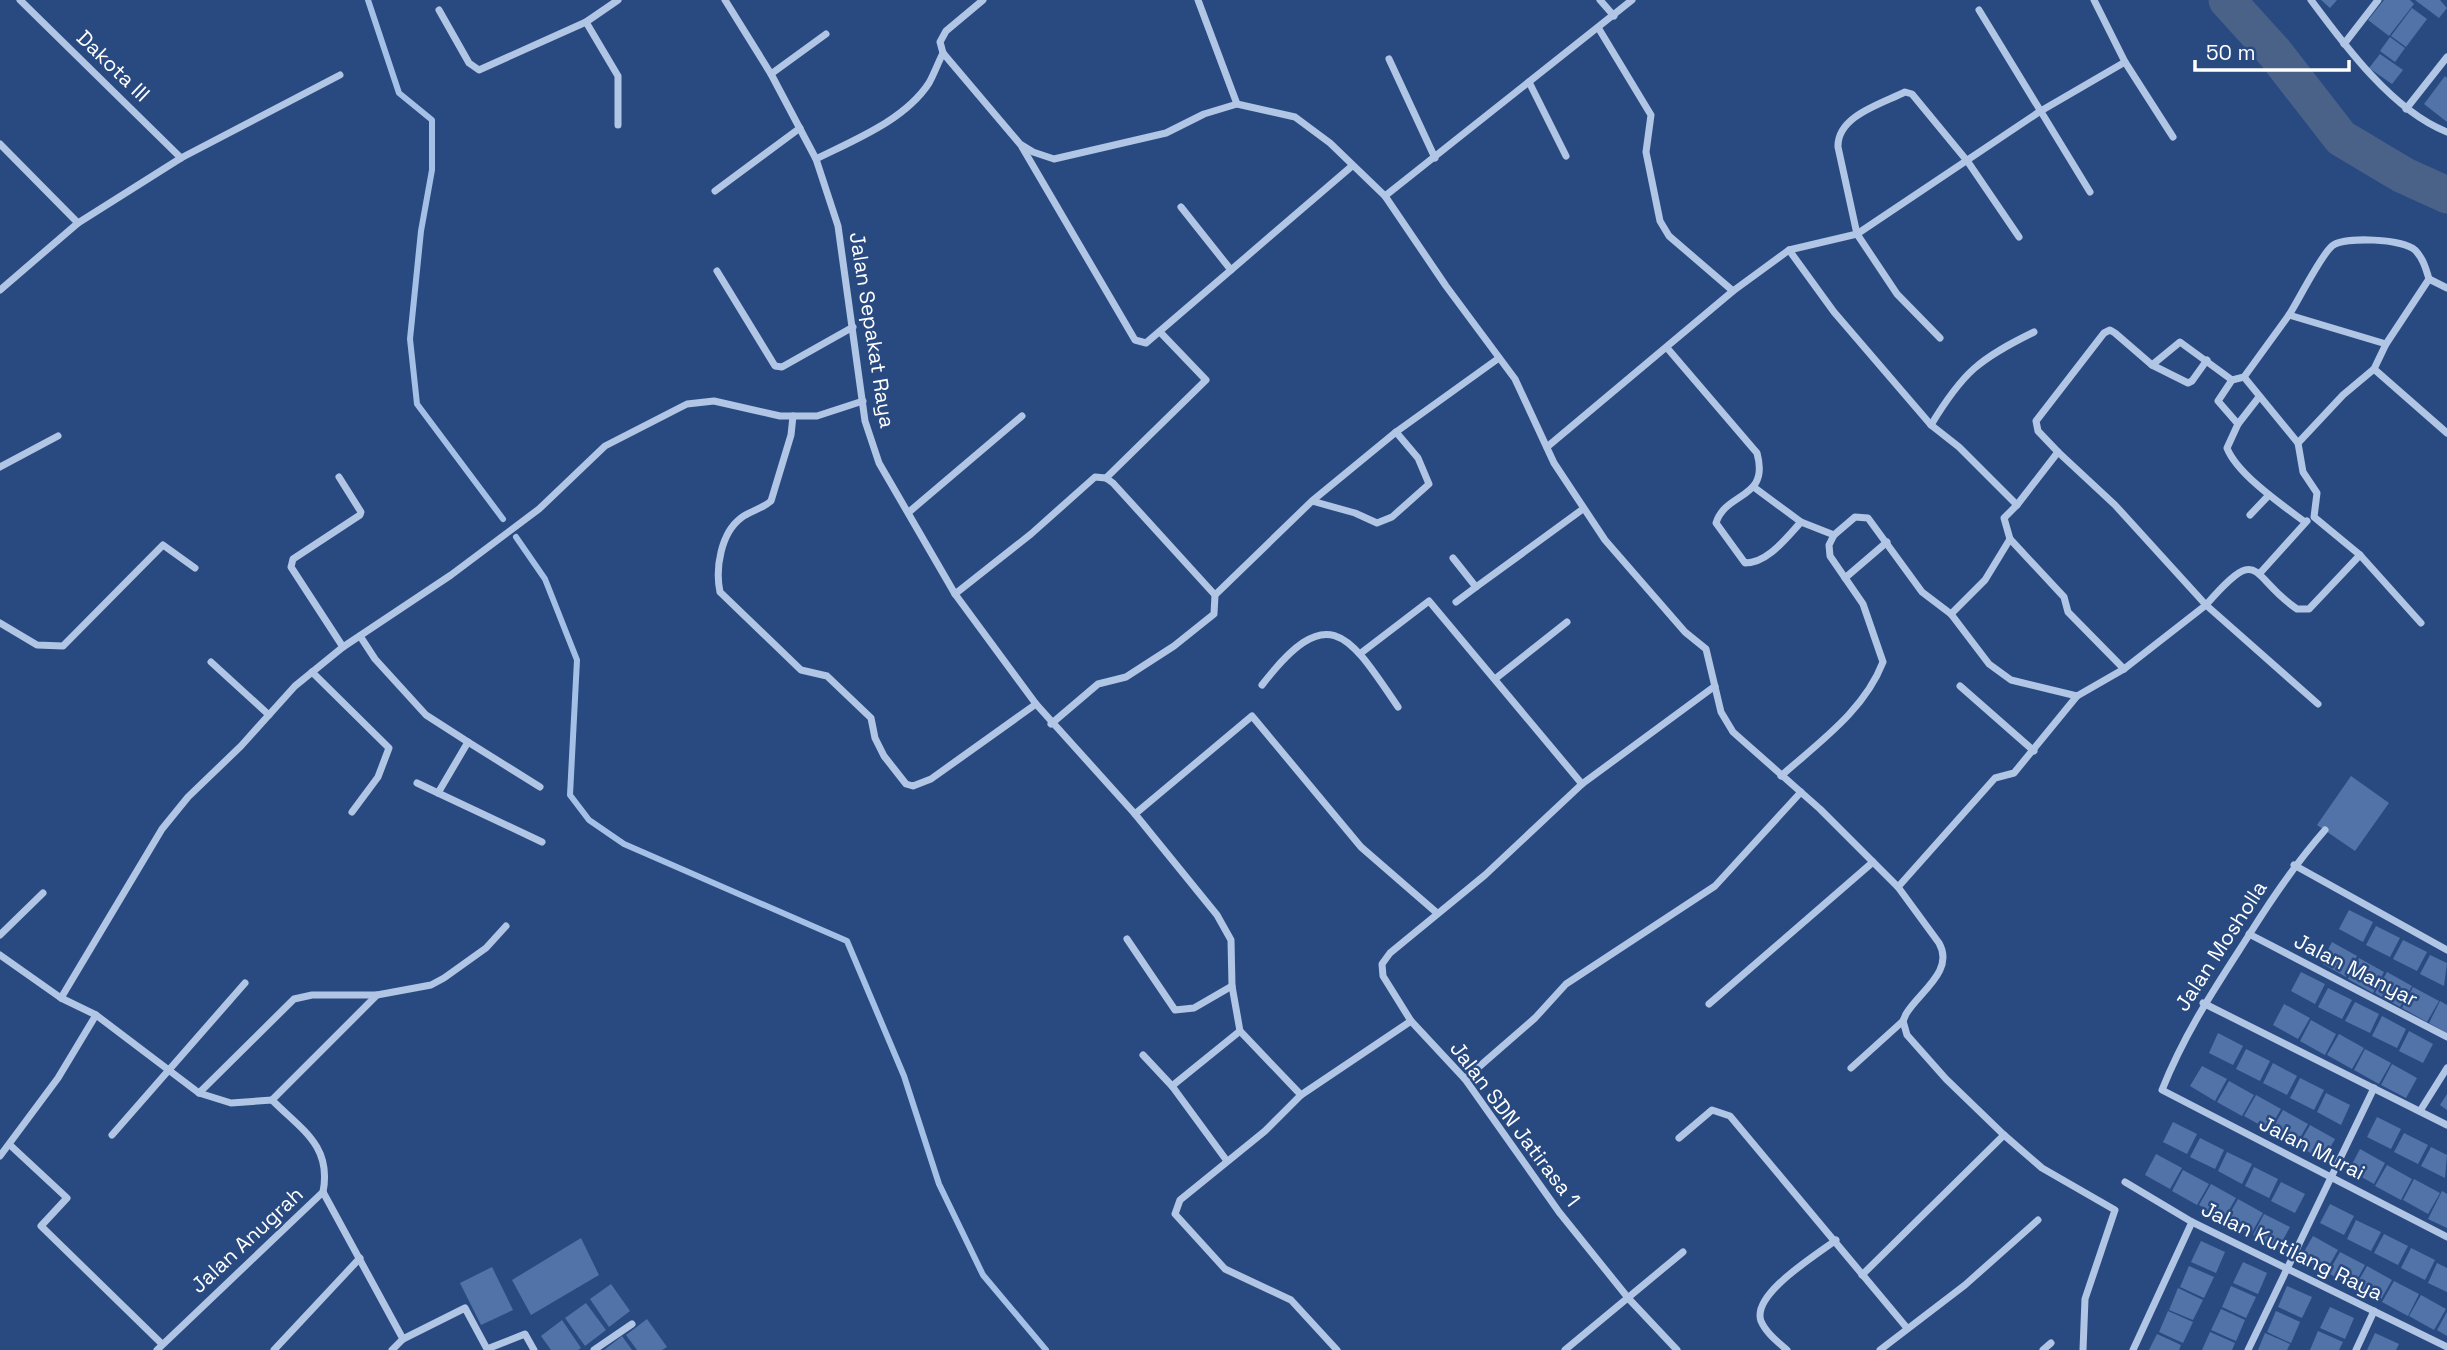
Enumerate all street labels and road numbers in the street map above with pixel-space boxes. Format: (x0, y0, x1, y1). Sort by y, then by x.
street label: Dakota III (71, 24, 156, 107)
street label: Jalan Sepakat Raya (844, 230, 901, 430)
street label: Jalan Mosholla (2168, 876, 2273, 1016)
street label: Jalan Manyar (2290, 927, 2423, 1012)
street label: Jalan SDN Jatirasa 1 (1444, 1036, 1587, 1212)
street label: Jalan Murai (2255, 1109, 2370, 1186)
street label: Jalan Anugrah (185, 1181, 309, 1299)
street label: Jalan Kutilang Raya (2197, 1195, 2387, 1306)

